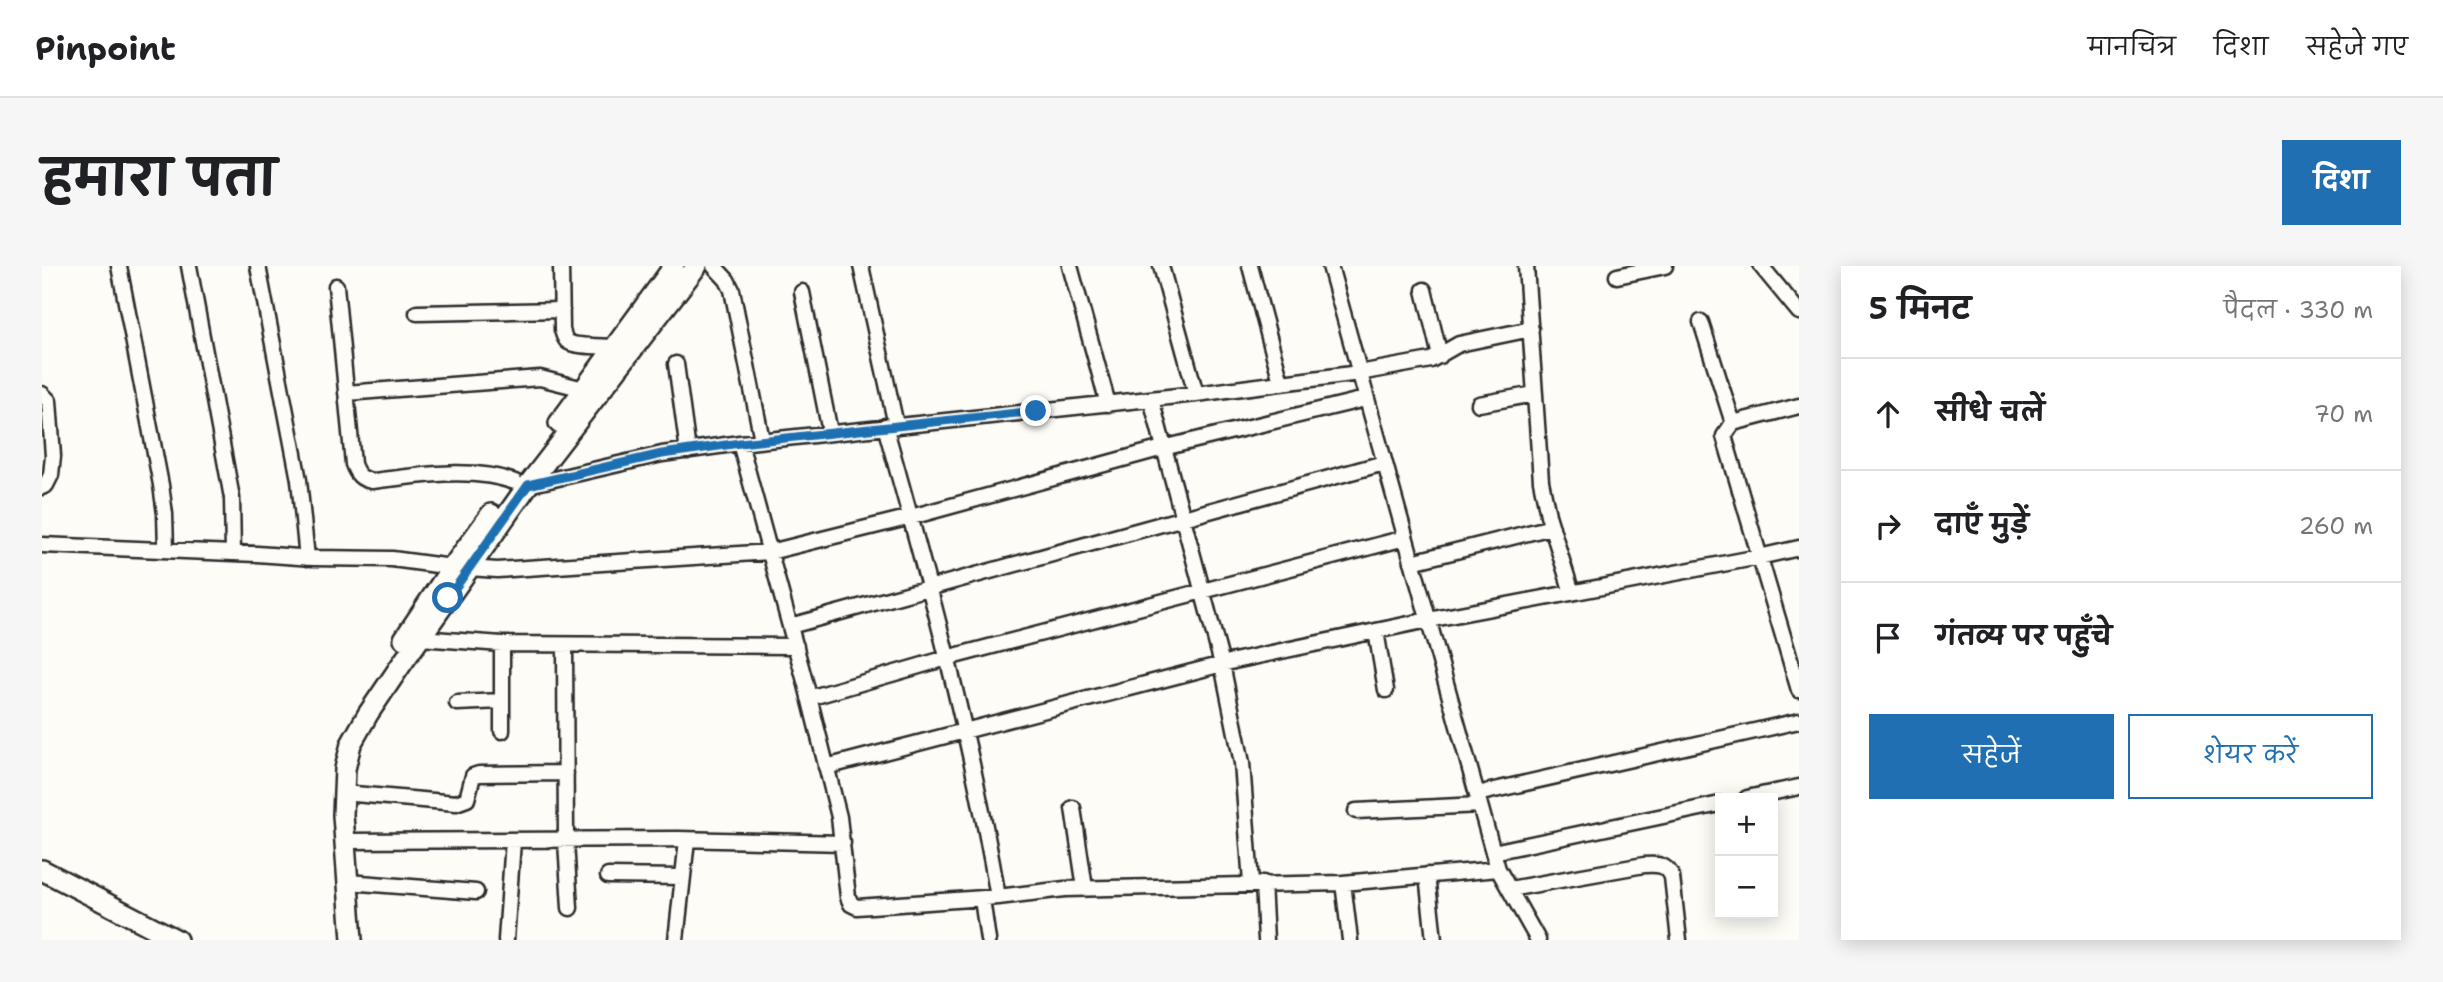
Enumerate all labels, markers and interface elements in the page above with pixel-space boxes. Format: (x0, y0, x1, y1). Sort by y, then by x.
text: Pinpoint (35, 26, 176, 71)
text: मानचित्र (2088, 31, 2176, 63)
text: दिशा (2214, 31, 2268, 63)
text: सहेजे गए (2306, 31, 2408, 63)
button: दिशा (2282, 140, 2401, 225)
text: हमारा पता (42, 145, 277, 211)
text: 5 मिनट (1869, 288, 1971, 329)
text: पैदल · 330 m (2223, 295, 2373, 325)
text: सीधे चलें (1936, 394, 2045, 429)
route end (1020, 395, 1051, 426)
icon: ahead (1869, 395, 1907, 433)
text: 70 m (2314, 399, 2373, 429)
text: दाएँ मुड़ें (1936, 506, 2029, 541)
icon: right (1869, 507, 1907, 545)
text: 260 m (2299, 511, 2373, 541)
route start (432, 582, 463, 613)
text: गंतव्य पर पहुँचे (1936, 618, 2112, 653)
icon: arrive (1869, 619, 1907, 657)
button: सहेजें (1869, 714, 2114, 799)
button: शेयर करें (2128, 714, 2373, 799)
map controls (1715, 793, 1778, 919)
button: + (1715, 793, 1778, 856)
button: − (1715, 856, 1778, 919)

